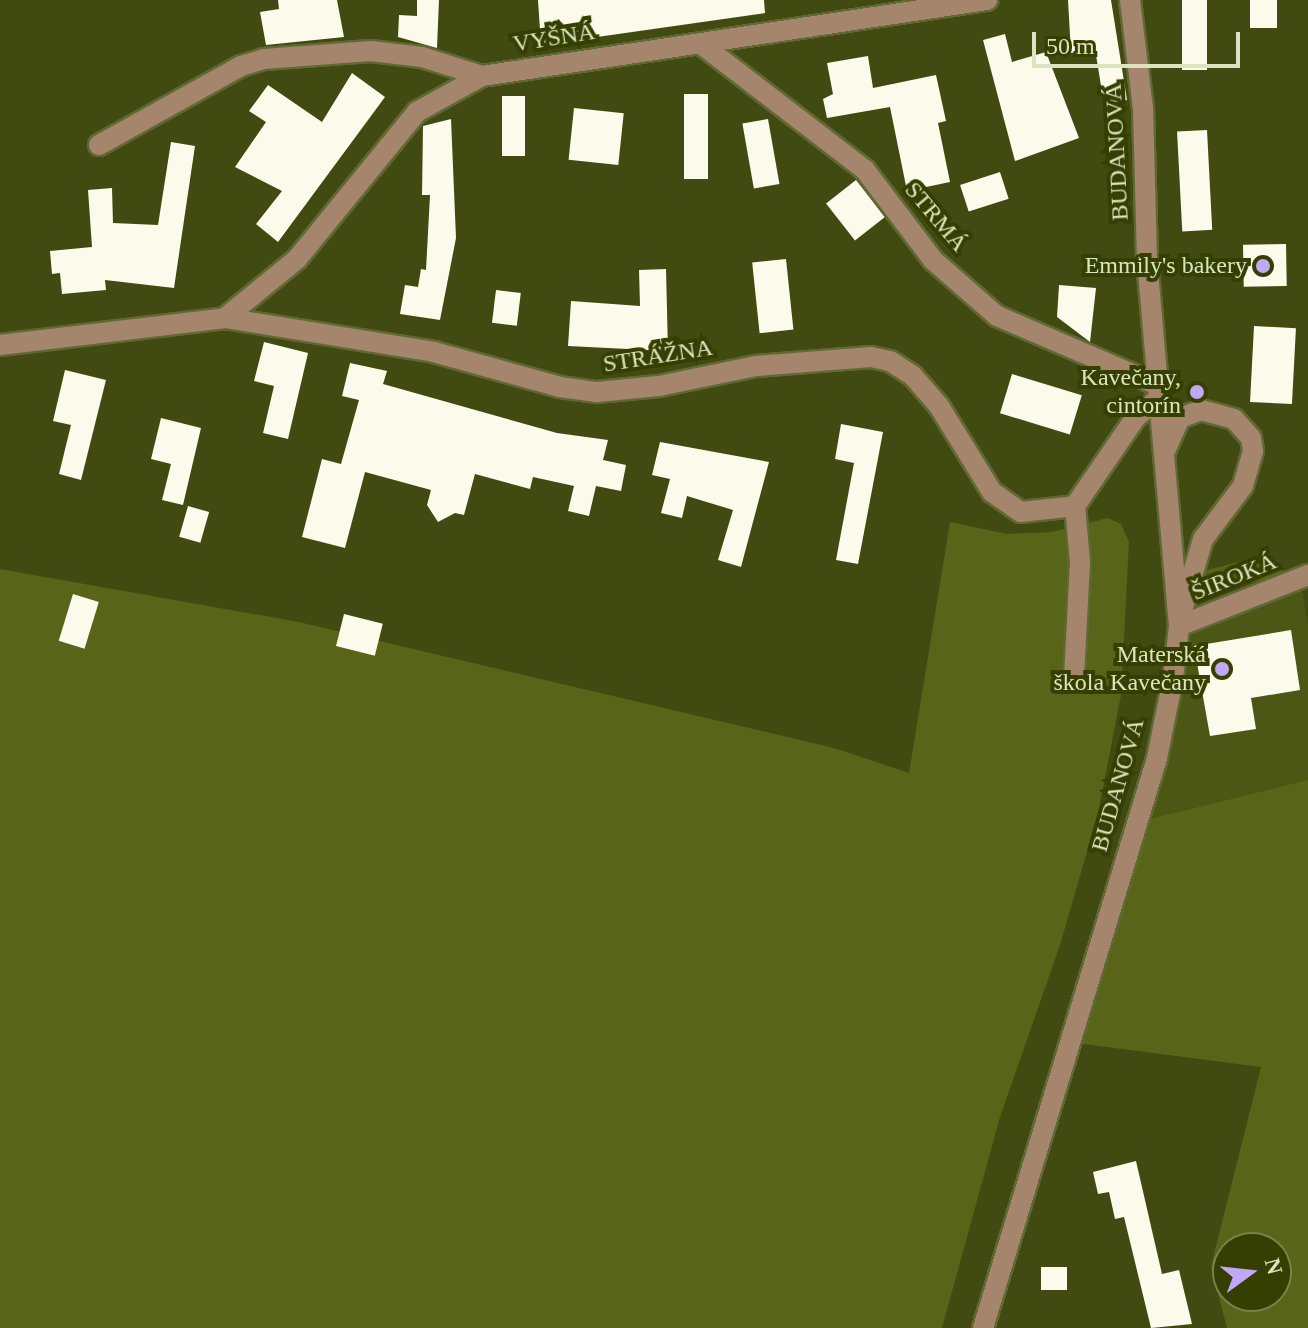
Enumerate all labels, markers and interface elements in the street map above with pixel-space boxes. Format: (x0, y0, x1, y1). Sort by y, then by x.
scale bar (1036, 16, 1244, 66)
street label: VYŠNÁ (511, 17, 597, 59)
text: 50 m (1046, 33, 1095, 59)
street label: BUDANOVÁ (1099, 83, 1135, 221)
street label: STRMÁ (898, 176, 974, 258)
place label: Emmily's bakery (1085, 252, 1247, 280)
marker: Emmily's bakery (1254, 257, 1272, 275)
street label: STRÁŽNA (601, 333, 715, 379)
place label: Kavečany, cintorín (1081, 364, 1181, 420)
marker: Kavečany, cintorín (1188, 383, 1206, 401)
street label: ŠIROKÁ (1187, 547, 1281, 607)
place label: Materská škola Kavečany (1053, 641, 1206, 697)
marker: Materská škola Kavečany (1213, 660, 1231, 678)
street label: BUDANOVÁ (1085, 715, 1151, 855)
north arrow (1212, 1232, 1292, 1312)
text: N (1260, 1255, 1288, 1277)

